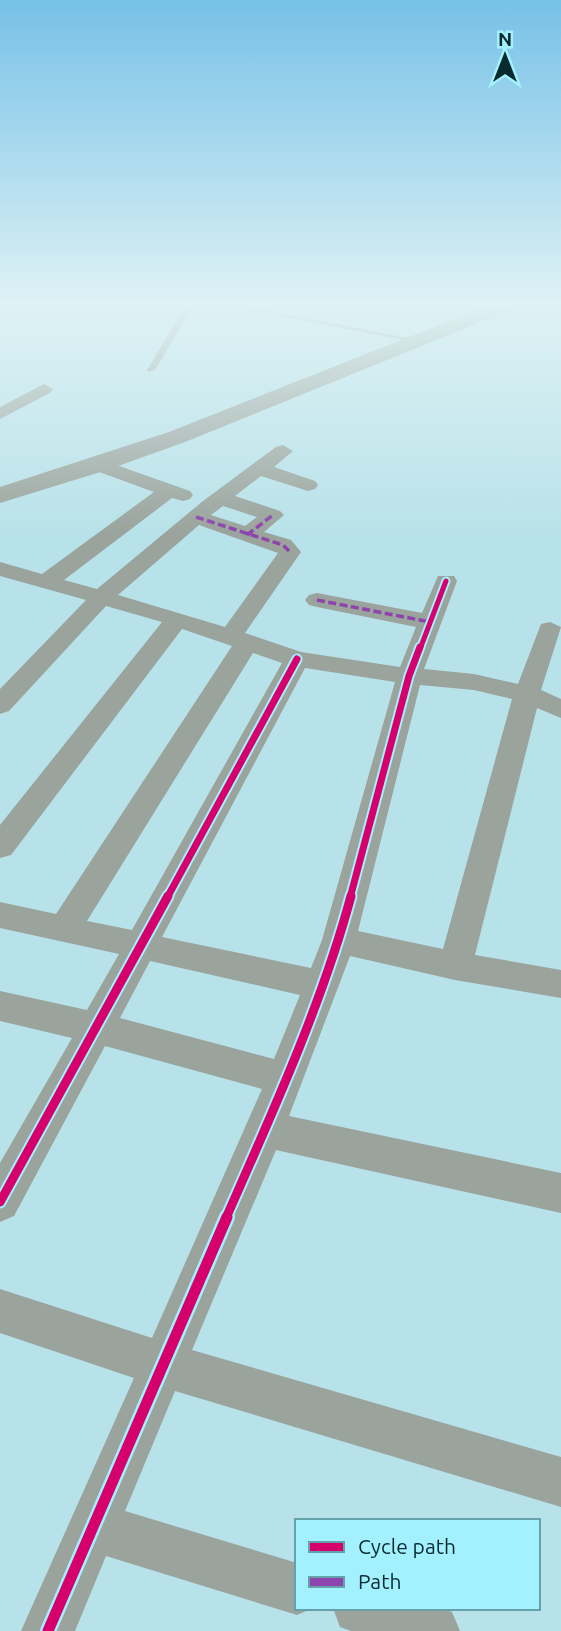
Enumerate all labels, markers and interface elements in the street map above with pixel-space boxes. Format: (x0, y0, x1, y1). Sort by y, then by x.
north arrow (470, 21, 540, 91)
text: N (498, 28, 512, 50)
legend (295, 1519, 540, 1610)
text: Cycle path (358, 1534, 456, 1558)
text: Path (358, 1569, 401, 1593)

